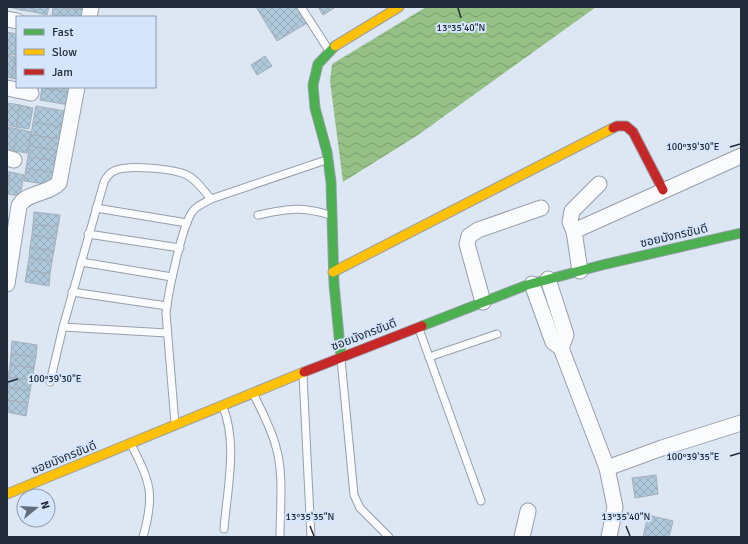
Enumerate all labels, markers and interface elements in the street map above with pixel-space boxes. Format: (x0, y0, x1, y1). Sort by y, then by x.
legend (16, 16, 156, 88)
text: 13°35'40"N (437, 22, 485, 34)
text: Fast (52, 25, 73, 40)
text: Slow (52, 45, 77, 60)
text: Jam (52, 65, 73, 80)
text: 100°39'30"E (666, 141, 720, 153)
street label: ซอยมังกรขันดี (639, 221, 709, 251)
street label: ซอยมังกรขันดี (329, 316, 399, 354)
text: 100°39'30"E (28, 373, 82, 385)
street label: ซอยมังกรขันดี (29, 438, 99, 478)
text: 100°39'35"E (666, 451, 720, 463)
north arrow (16, 488, 56, 528)
text: N (38, 499, 52, 511)
text: 13°35'35"N (286, 511, 334, 523)
text: 13°35'40"N (602, 511, 650, 523)

